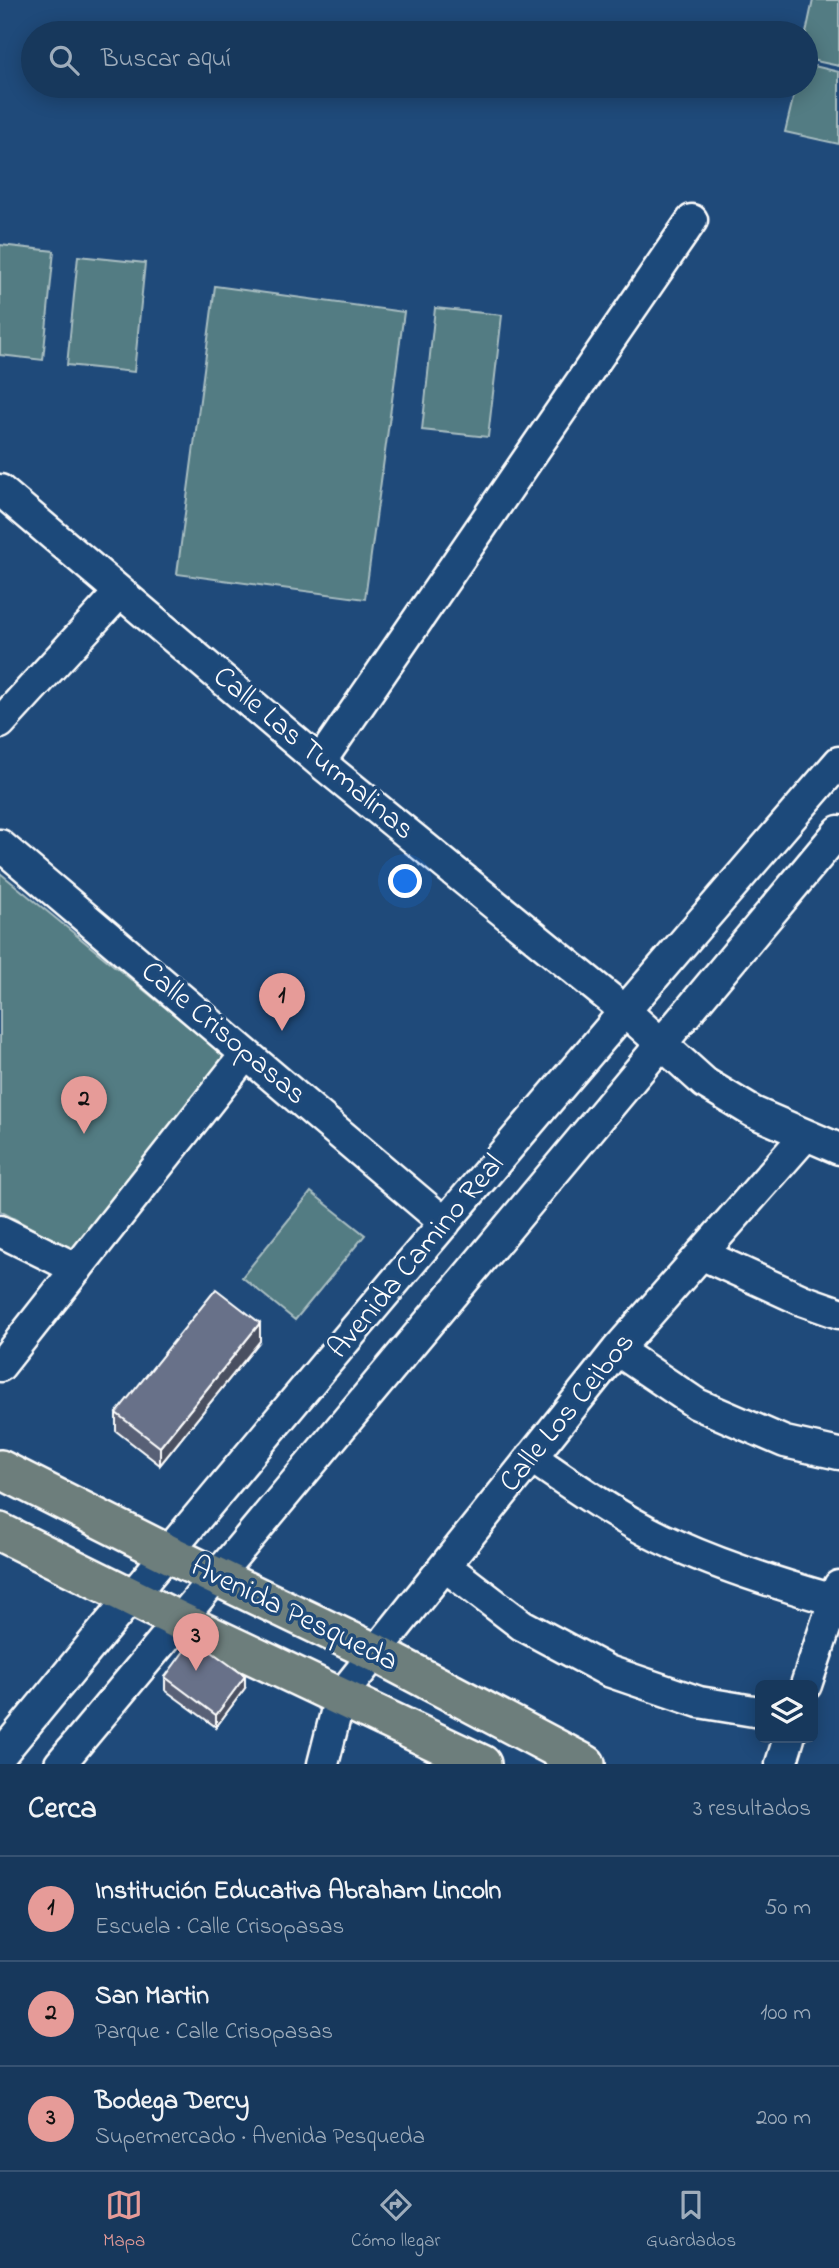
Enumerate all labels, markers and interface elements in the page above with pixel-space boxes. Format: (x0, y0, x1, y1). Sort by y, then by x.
search box (21, 21, 818, 98)
icon: search (45, 41, 83, 79)
text: Buscar aquí (101, 41, 231, 79)
street label: Calle Las Turmalinas (202, 656, 424, 852)
your location (388, 864, 422, 898)
street label: Calle Crisopasas (130, 951, 316, 1117)
pin: 1 (259, 973, 305, 1031)
pin: 2 (61, 1076, 107, 1134)
street label: Avenida Camino Real (318, 1145, 516, 1369)
street label: Calle Los Ceibos (489, 1323, 647, 1503)
street label: Avenida Pesqueda (183, 1546, 405, 1684)
pin: 3 (173, 1613, 219, 1671)
map controls (755, 1680, 818, 1743)
button: layers (755, 1680, 818, 1743)
text: Cerca (28, 1788, 97, 1832)
text: 3 resultados (693, 1793, 811, 1826)
text: Institución Educativa Abraham Lincoln (95, 1873, 501, 1911)
text: 1 (47, 1892, 55, 1925)
text: 50 m (764, 1892, 811, 1925)
text: Escuela · Calle Crisopasas (95, 1911, 344, 1944)
text: San Martin (95, 1978, 209, 2016)
text: 2 (45, 1997, 57, 2030)
text: 100 m (760, 1997, 811, 2030)
text: Parque · Calle Crisopasas (95, 2016, 333, 2049)
text: Bodega Dercy (95, 2083, 249, 2121)
text: 3 (46, 2102, 56, 2135)
text: 200 m (756, 2102, 811, 2135)
text: Supermercado · Avenida Pesqueda (95, 2121, 425, 2154)
tab: Mapa (103, 2186, 145, 2255)
tab: Cómo llegar (351, 2186, 440, 2255)
tab: Guardados (646, 2186, 736, 2255)

